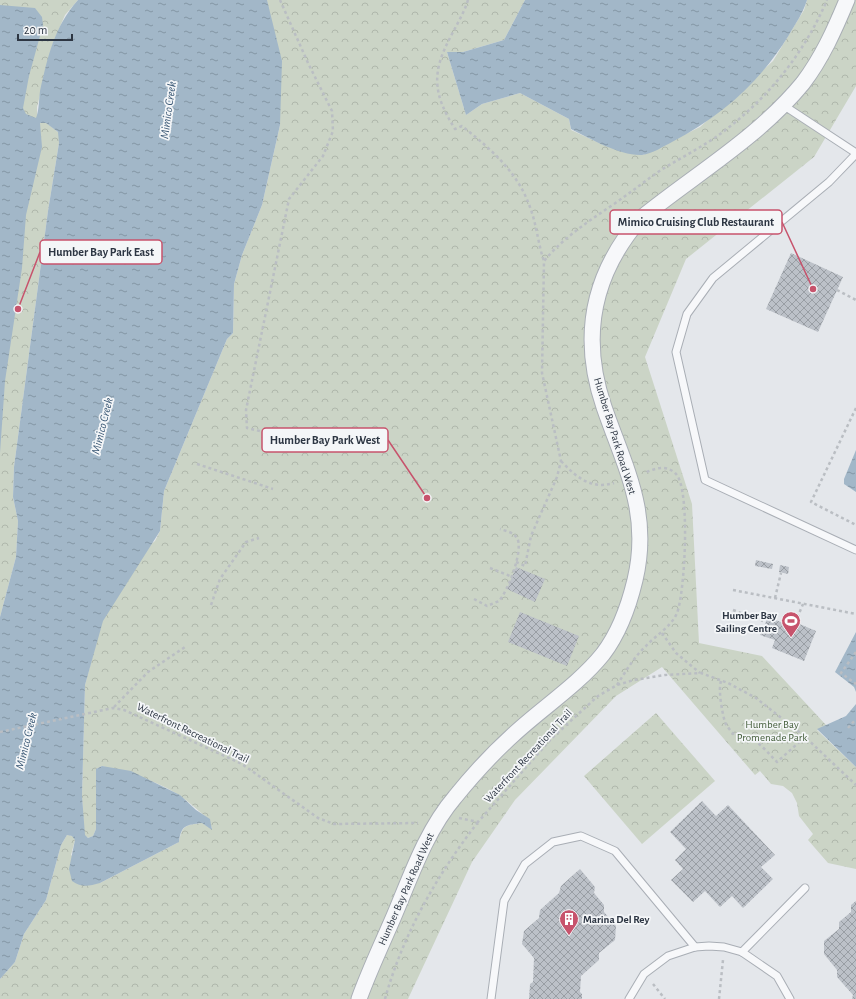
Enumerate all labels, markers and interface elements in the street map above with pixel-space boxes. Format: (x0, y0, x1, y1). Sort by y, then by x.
scale bar (18, 16, 72, 42)
text: 20 m (24, 24, 47, 36)
water label: Mimico Creek (158, 80, 178, 139)
callout: Mimico Cruising Club Restaurant (610, 210, 782, 234)
text: Mimico Cruising Club Restaurant (618, 216, 774, 228)
callout: Humber Bay Park East (40, 240, 162, 264)
text: Humber Bay Park East (48, 246, 154, 259)
street label: Humber Bay Park Road West (592, 376, 638, 496)
water label: Mimico Creek (89, 396, 115, 456)
callout: Humber Bay Park West (262, 428, 388, 452)
text: Humber Bay Park West (270, 434, 380, 447)
place label: Humber Bay Sailing Centre (716, 610, 777, 634)
sports icon: Humber Bay Sailing Centre (780, 610, 802, 638)
street label: Waterfront Recreational Trail (135, 701, 251, 765)
street label: Waterfront Recreational Trail (482, 707, 574, 805)
water label: Mimico Creek (13, 711, 39, 771)
park label: Humber Bay Promenade Park (737, 719, 807, 743)
street label: Humber Bay Park Road West (376, 831, 436, 947)
building icon: Marina Del Rey (558, 908, 580, 936)
place label: Marina Del Rey (583, 914, 650, 925)

